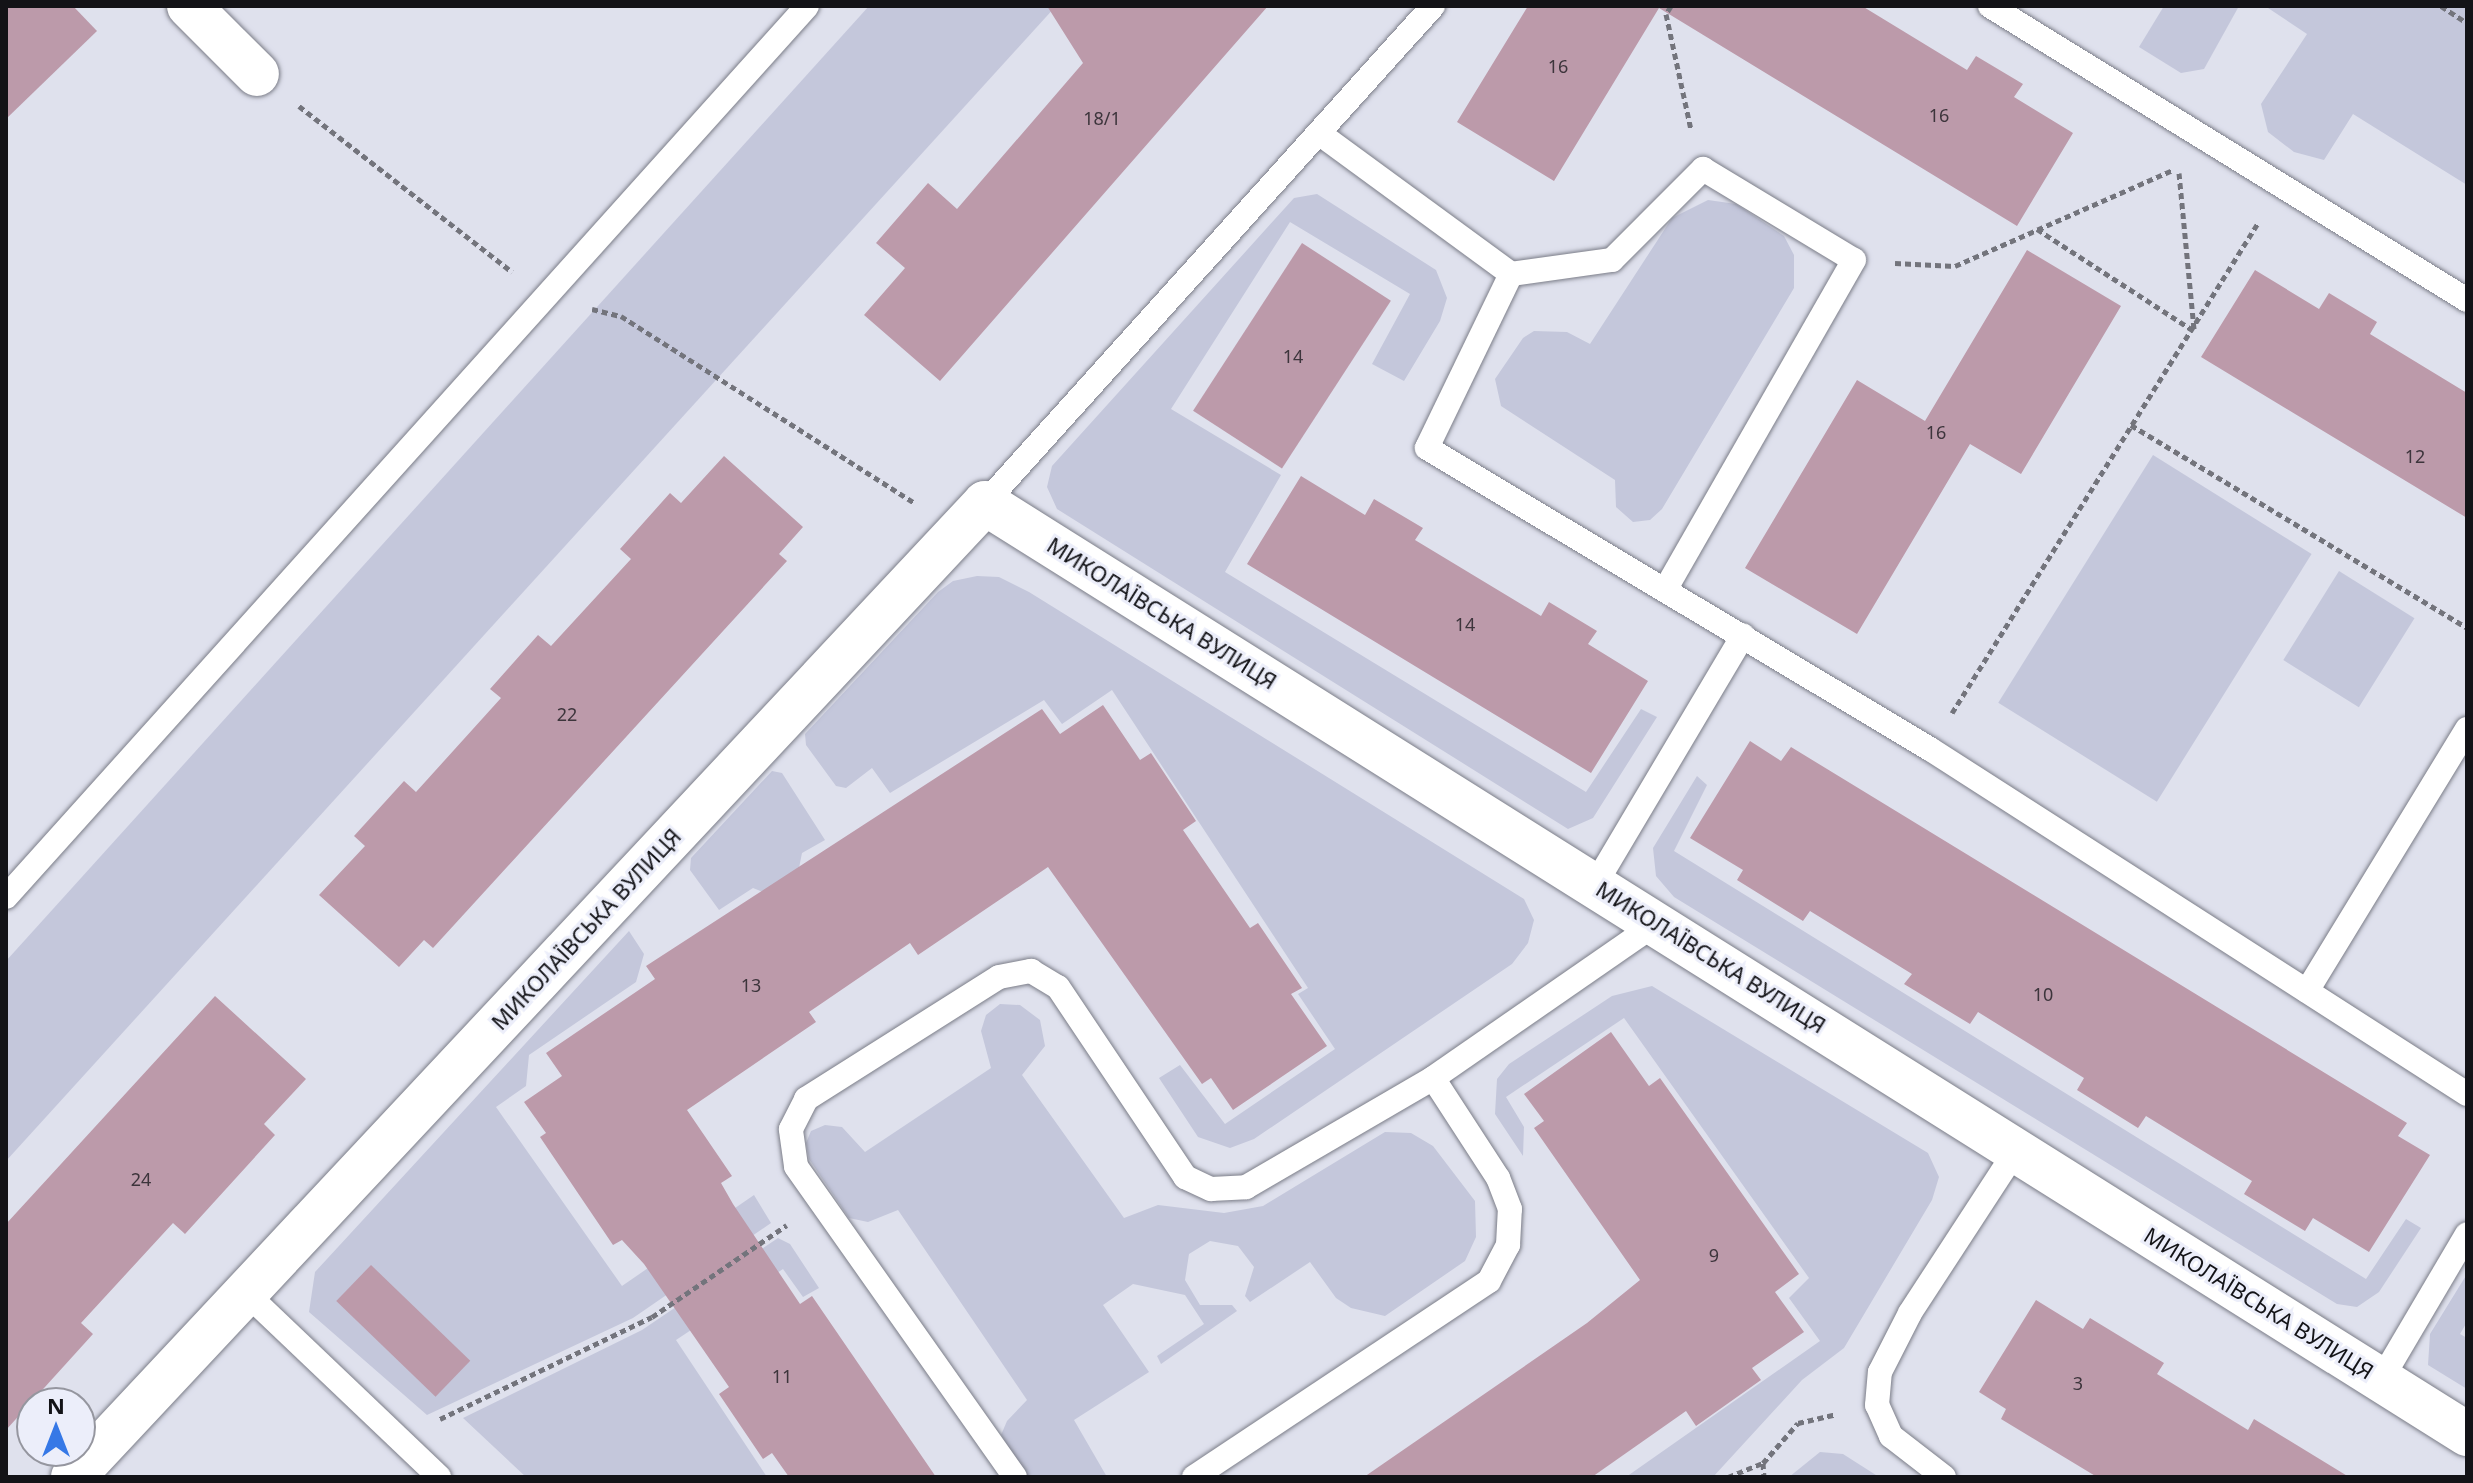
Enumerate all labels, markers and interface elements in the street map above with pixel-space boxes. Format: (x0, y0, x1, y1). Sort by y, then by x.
house number: 16 (1548, 55, 1568, 77)
house number: 16 (1929, 104, 1949, 126)
house number: 18/1 (1083, 107, 1121, 129)
house number: 14 (1283, 345, 1303, 367)
house number: 16 (1926, 421, 1946, 443)
house number: 12 (2405, 445, 2425, 467)
street label: МИКОЛАЇВСЬКА ВУЛИЦЯ (1042, 531, 1282, 695)
house number: 14 (1455, 613, 1475, 635)
house number: 22 (557, 703, 577, 725)
street label: МИКОЛАЇВСЬКА ВУЛИЦЯ (486, 823, 686, 1035)
street label: МИКОЛАЇВСЬКА ВУЛИЦЯ (1591, 875, 1831, 1039)
house number: 13 (741, 974, 761, 996)
house number: 10 (2033, 983, 2053, 1005)
house number: 24 (131, 1168, 151, 1190)
street label: МИКОЛАЇВСЬКА ВУЛИЦЯ (2139, 1221, 2379, 1385)
house number: 9 (1709, 1244, 1719, 1266)
house number: 11 (772, 1365, 792, 1387)
house number: 3 (2073, 1372, 2083, 1394)
north arrow (16, 1387, 96, 1467)
text: N (47, 1390, 65, 1420)

